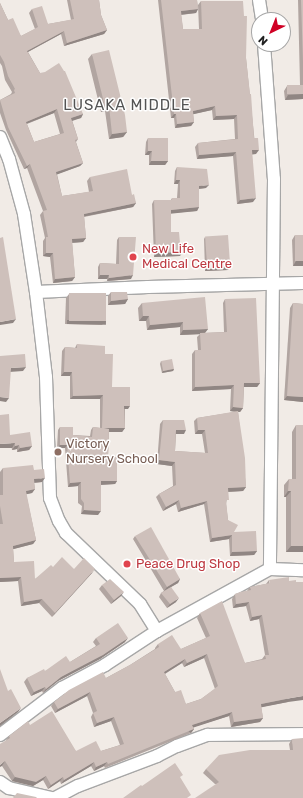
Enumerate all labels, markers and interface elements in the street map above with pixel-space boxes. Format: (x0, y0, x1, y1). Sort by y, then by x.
north arrow (251, 12, 291, 52)
text: N (256, 33, 270, 48)
district label: LUSAKA MIDDLE (63, 97, 191, 115)
place label: New Life Medical Centre (142, 242, 232, 273)
marker: New Life Medical Centre (127, 251, 139, 263)
place label: Victory Nursery School (66, 437, 158, 468)
marker: Victory Nursery School (53, 447, 63, 457)
place label: Peace Drug Shop (136, 556, 240, 572)
marker: Peace Drug Shop (121, 558, 133, 570)

